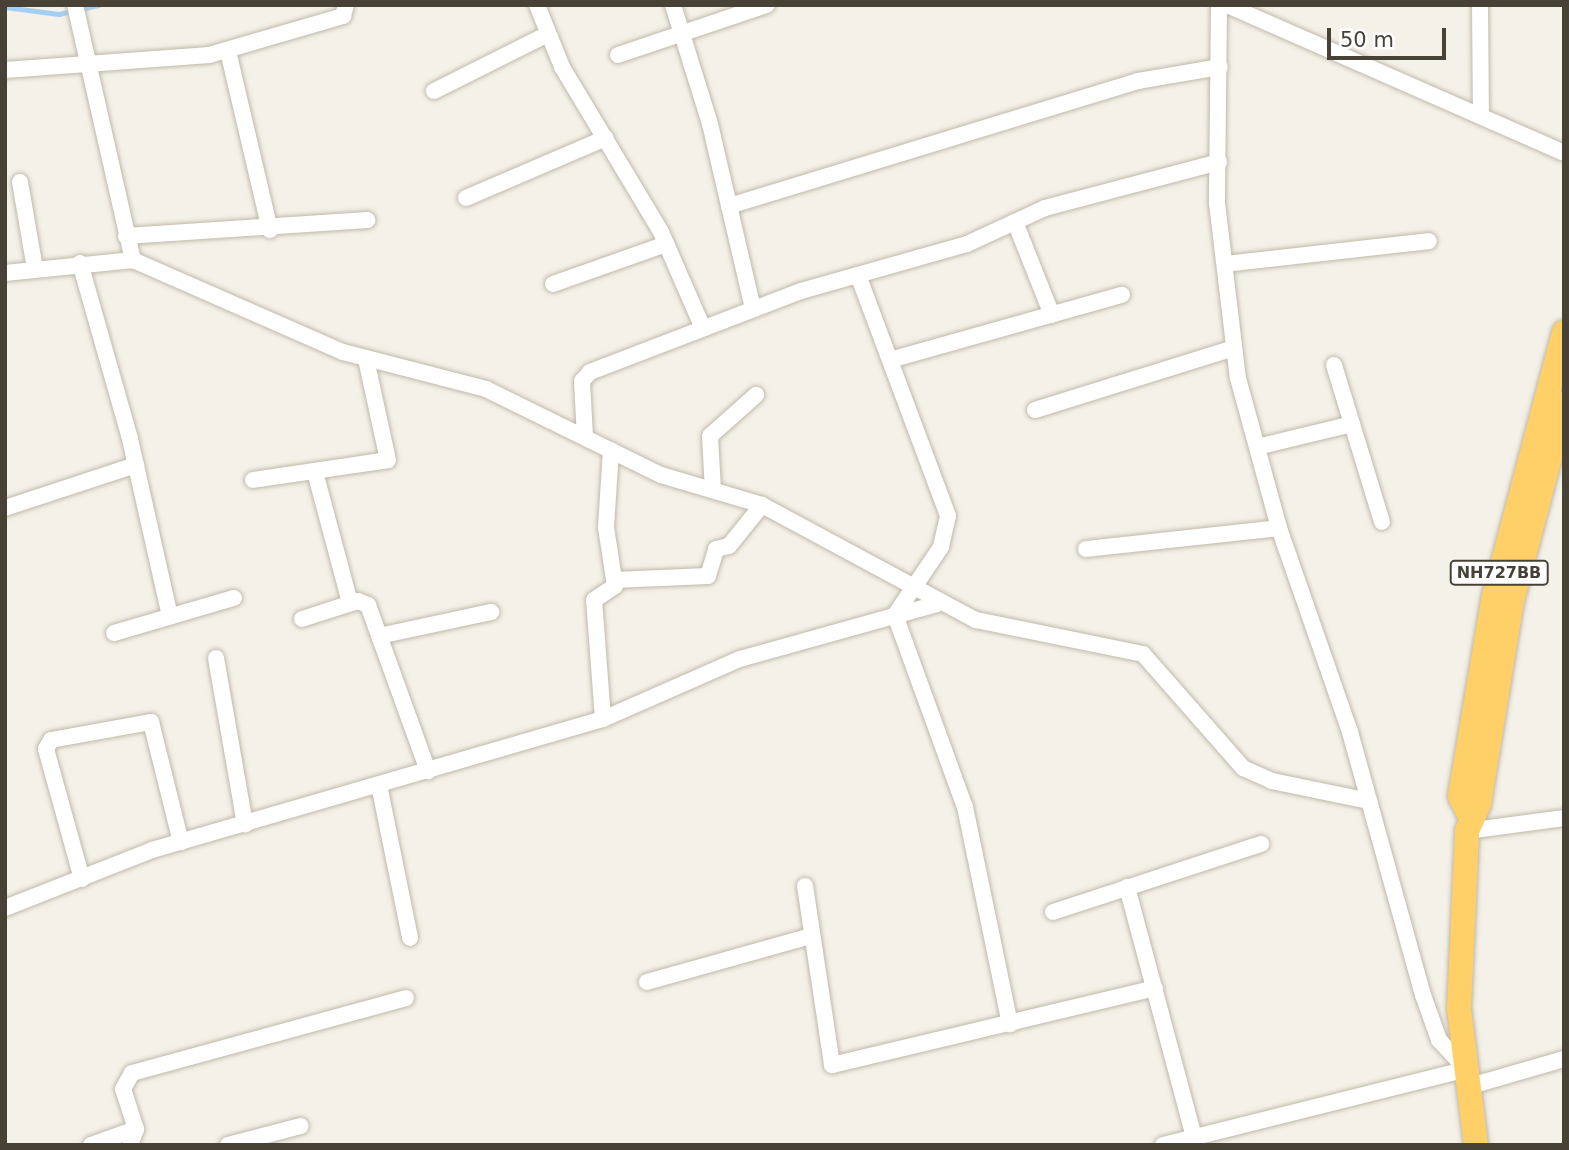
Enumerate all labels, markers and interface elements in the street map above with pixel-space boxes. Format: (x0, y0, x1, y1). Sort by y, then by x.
scale bar (1331, 14, 1450, 58)
text: 50 m (1340, 28, 1394, 52)
road number: NH727BB (1448, 560, 1550, 586)

